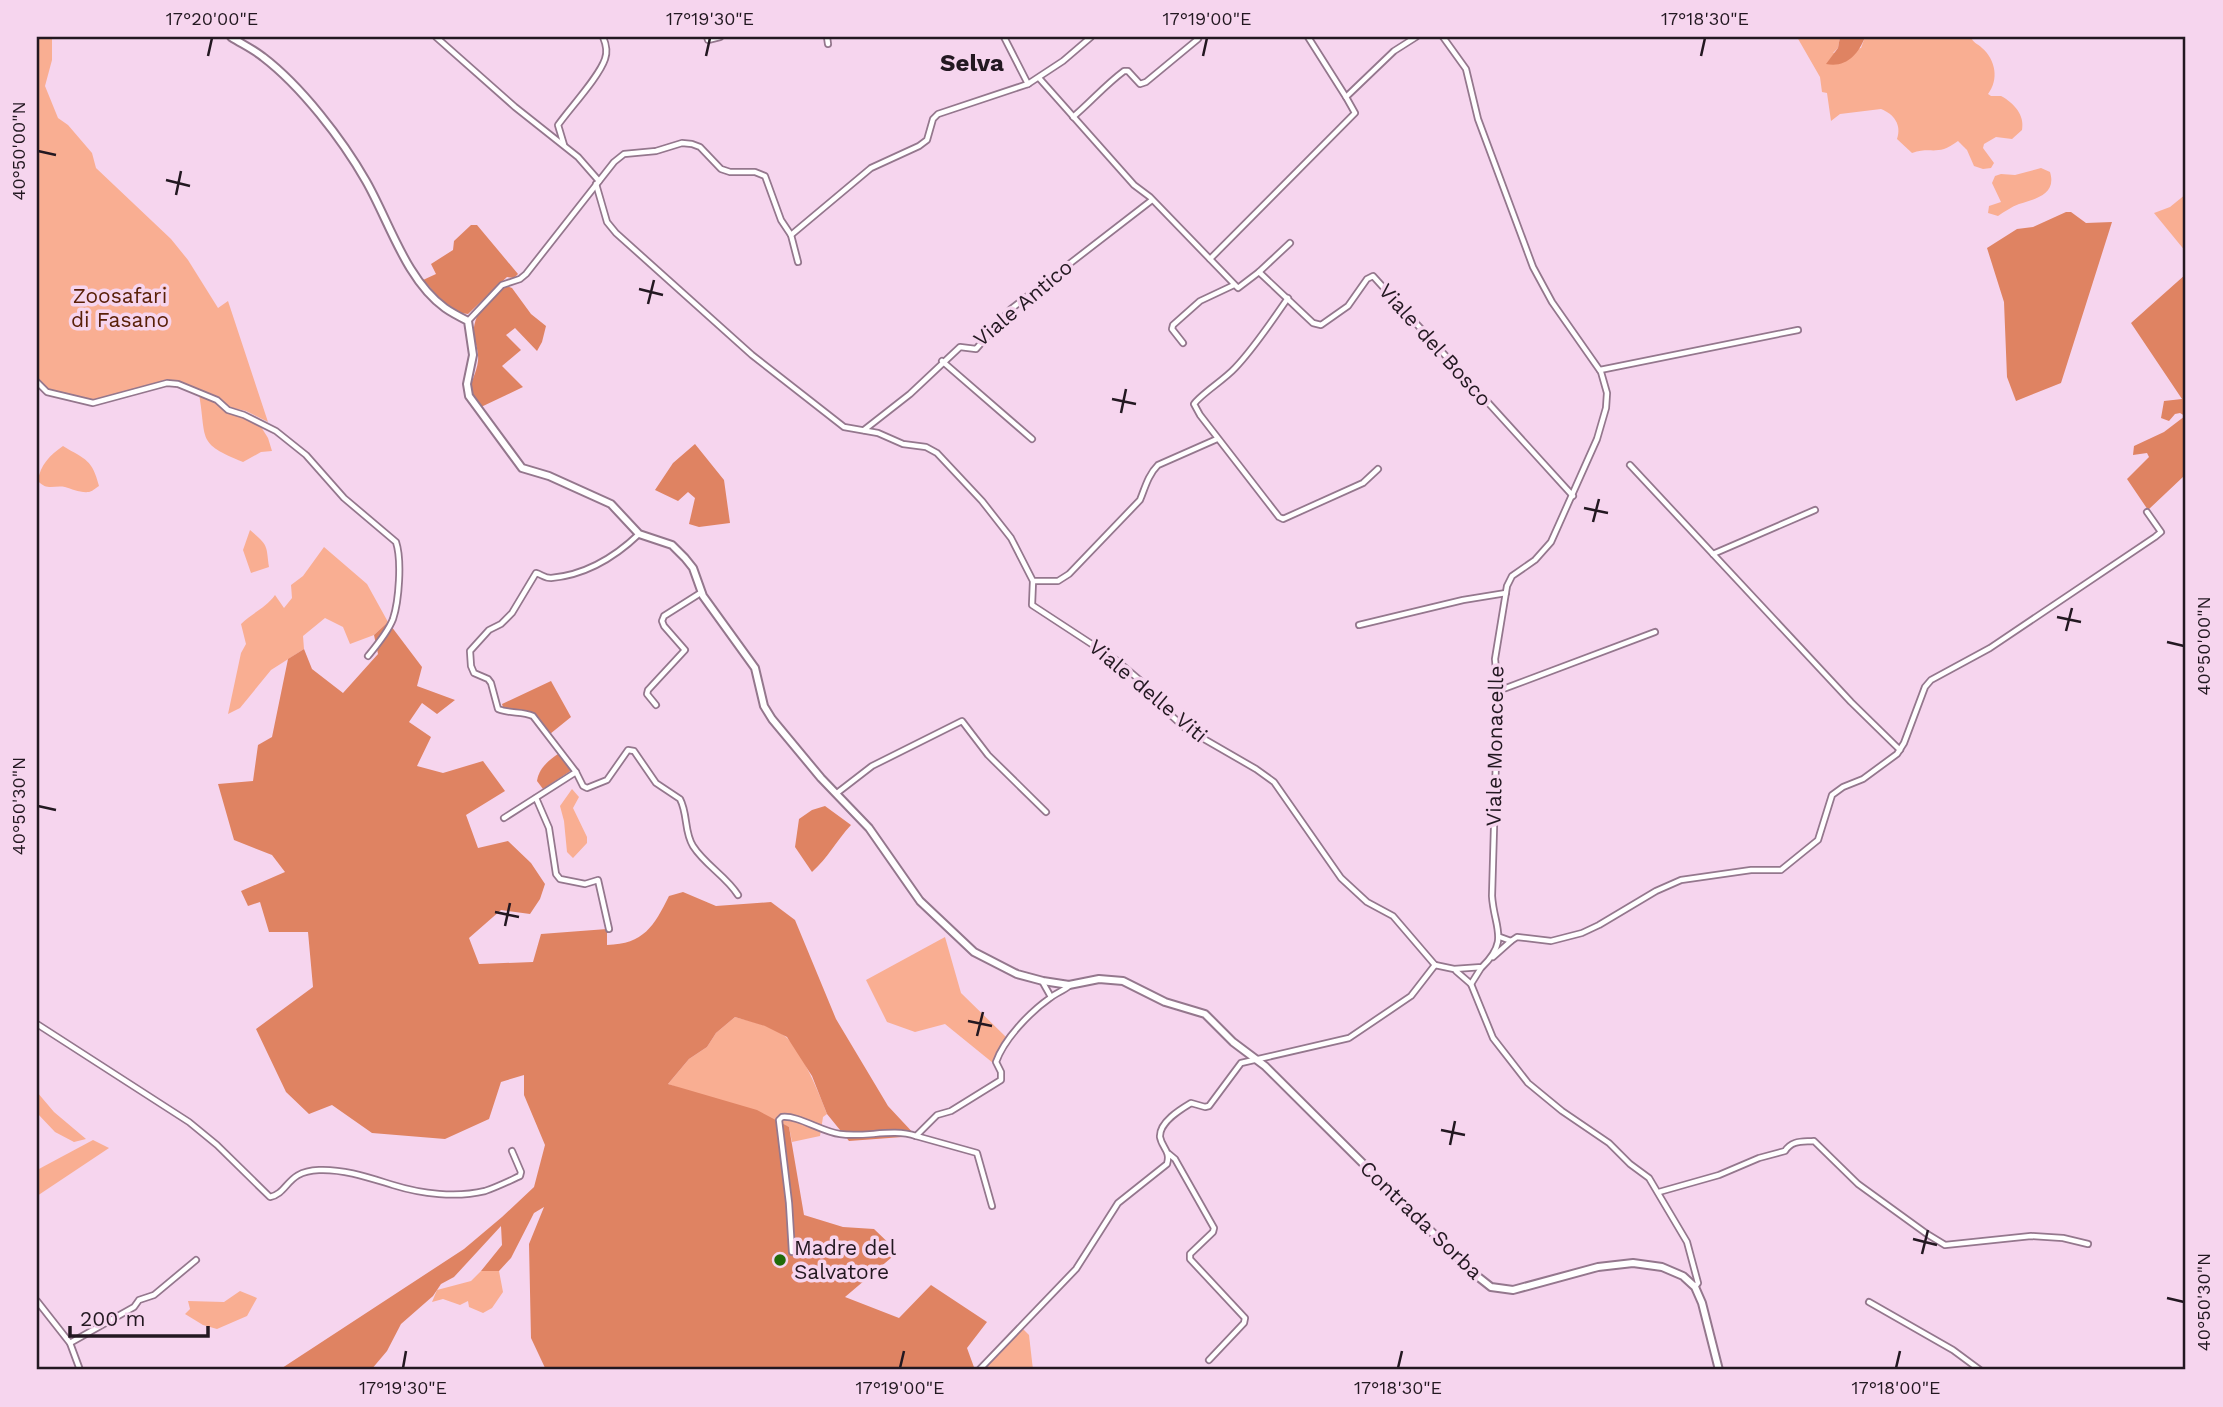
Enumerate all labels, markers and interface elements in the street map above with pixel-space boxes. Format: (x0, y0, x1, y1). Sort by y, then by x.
text: 17°20'00"E (166, 8, 258, 29)
text: 17°19'30"E (666, 8, 754, 29)
text: 17°19'00"E (1163, 8, 1251, 29)
text: 17°18'30"E (1661, 8, 1749, 29)
district label: Selva (940, 49, 1004, 77)
text: 40°50'00"N (8, 101, 29, 201)
street label: Viale Antico (968, 254, 1077, 351)
street label: Viale del Bosco (1374, 278, 1497, 411)
park label: Zoosafari di Fasano (71, 283, 169, 332)
text: 40°50'00"N (2193, 596, 2214, 696)
street label: Viale delle Viti (1084, 634, 1213, 747)
street label: Viale Monacelle (1481, 665, 1508, 827)
text: 40°50'30"N (8, 757, 29, 855)
street label: Contrada Sorba (1355, 1155, 1488, 1284)
place label: Madre del Salvatore (794, 1235, 897, 1284)
marker: Madre del Salvatore (772, 1252, 788, 1268)
text: 40°50'30"N (2193, 1253, 2214, 1351)
scale bar (70, 1295, 208, 1339)
text: 200 m (80, 1306, 146, 1331)
text: 17°19'30"E (359, 1377, 447, 1398)
text: 17°19'00"E (856, 1377, 944, 1398)
text: 17°18'30"E (1354, 1377, 1442, 1398)
text: 17°18'00"E (1852, 1377, 1940, 1398)

